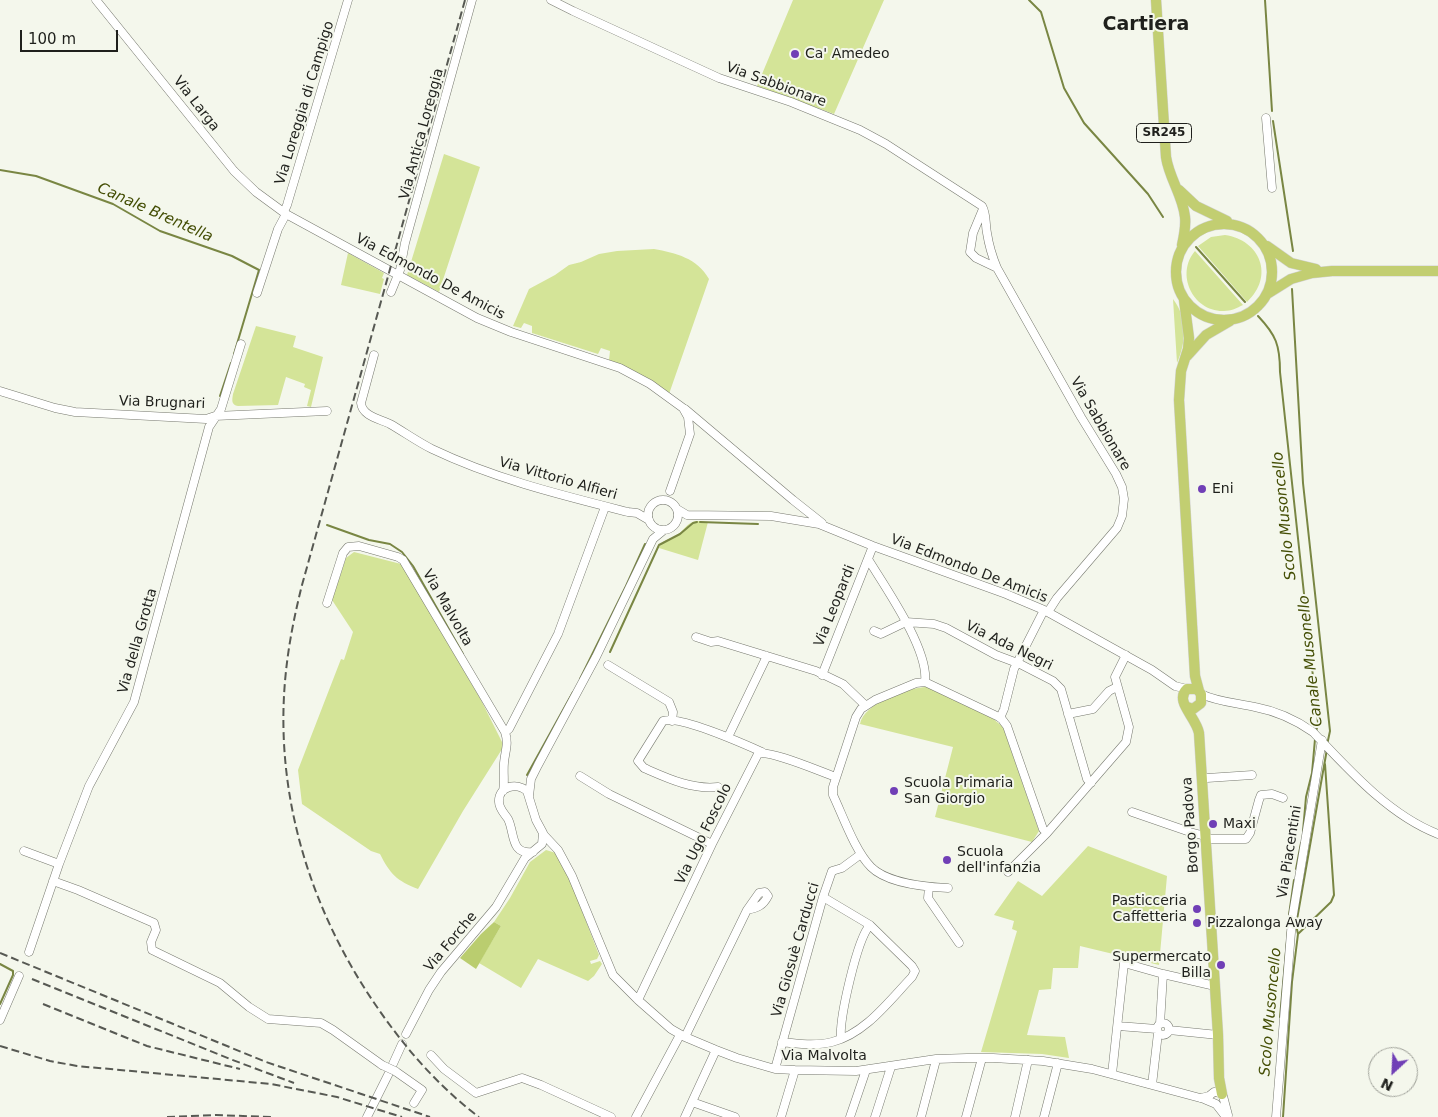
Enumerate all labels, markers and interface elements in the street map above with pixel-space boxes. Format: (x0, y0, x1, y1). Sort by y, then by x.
district label: Cartiera (1103, 14, 1189, 36)
street label: Via Loreggia di Campigo (272, 19, 338, 187)
scale bar (22, 20, 120, 52)
text: 100 m (28, 30, 76, 48)
place label: Ca' Amedeo (805, 46, 890, 62)
marker: Ca' Amedeo (789, 48, 801, 60)
street label: Via Sabbionare (724, 59, 828, 111)
street label: Via Antica Loreggia (396, 67, 448, 201)
street label: Via Larga (169, 73, 223, 135)
road number: SR245 (1136, 124, 1192, 142)
water label: Canale Brentella (95, 179, 215, 247)
street label: Via Edmondo De Amicis (352, 230, 508, 324)
street label: Via Sabbionare (1066, 374, 1134, 474)
street label: Via Brugnari (119, 393, 205, 413)
water label: Scolo Musoncello (1269, 451, 1301, 581)
street label: Via Vittorio Alfieri (497, 454, 619, 504)
place label: Eni (1212, 481, 1234, 497)
marker: Eni (1196, 483, 1208, 495)
street label: Via Edmondo De Amicis (888, 531, 1050, 607)
street label: Via Leopardi (811, 563, 859, 649)
street label: Via Malvolta (418, 567, 476, 649)
street label: Via della Grotta (115, 586, 161, 696)
water label: Canale Musonello (1295, 594, 1327, 728)
street label: Via Ada Negri (963, 618, 1055, 674)
place label: Scuola Primaria San Giorgio (904, 775, 1013, 808)
street label: Borgo Padova (1179, 776, 1203, 874)
street label: Via Ugo Foscolo (672, 781, 736, 887)
marker: Scuola Primaria San Giorgio (888, 785, 900, 797)
street label: Via Piacentini (1274, 804, 1306, 900)
place label: Maxi (1223, 816, 1256, 832)
marker: Maxi (1207, 818, 1219, 830)
place label: Scuola dell'infanzia (957, 844, 1041, 876)
marker: Scuola dell'infanzia (941, 854, 953, 866)
street label: Via Giosuè Carducci (769, 881, 823, 1019)
place label: Pasticceria Caffetteria (1112, 893, 1187, 926)
marker: Pasticceria Caffetteria (1191, 903, 1203, 915)
street label: Via Forche (421, 909, 481, 975)
place label: Pizzalonga Away (1207, 915, 1323, 931)
marker: Pizzalonga Away (1191, 917, 1203, 929)
water label: Scolo Musoncello (1256, 947, 1286, 1077)
place label: Supermercato Billa (1112, 949, 1211, 982)
marker: Supermercato Billa (1215, 959, 1227, 971)
north arrow (1368, 1047, 1418, 1097)
street label: Via Malvolta (781, 1048, 867, 1064)
text: N (1378, 1075, 1396, 1094)

